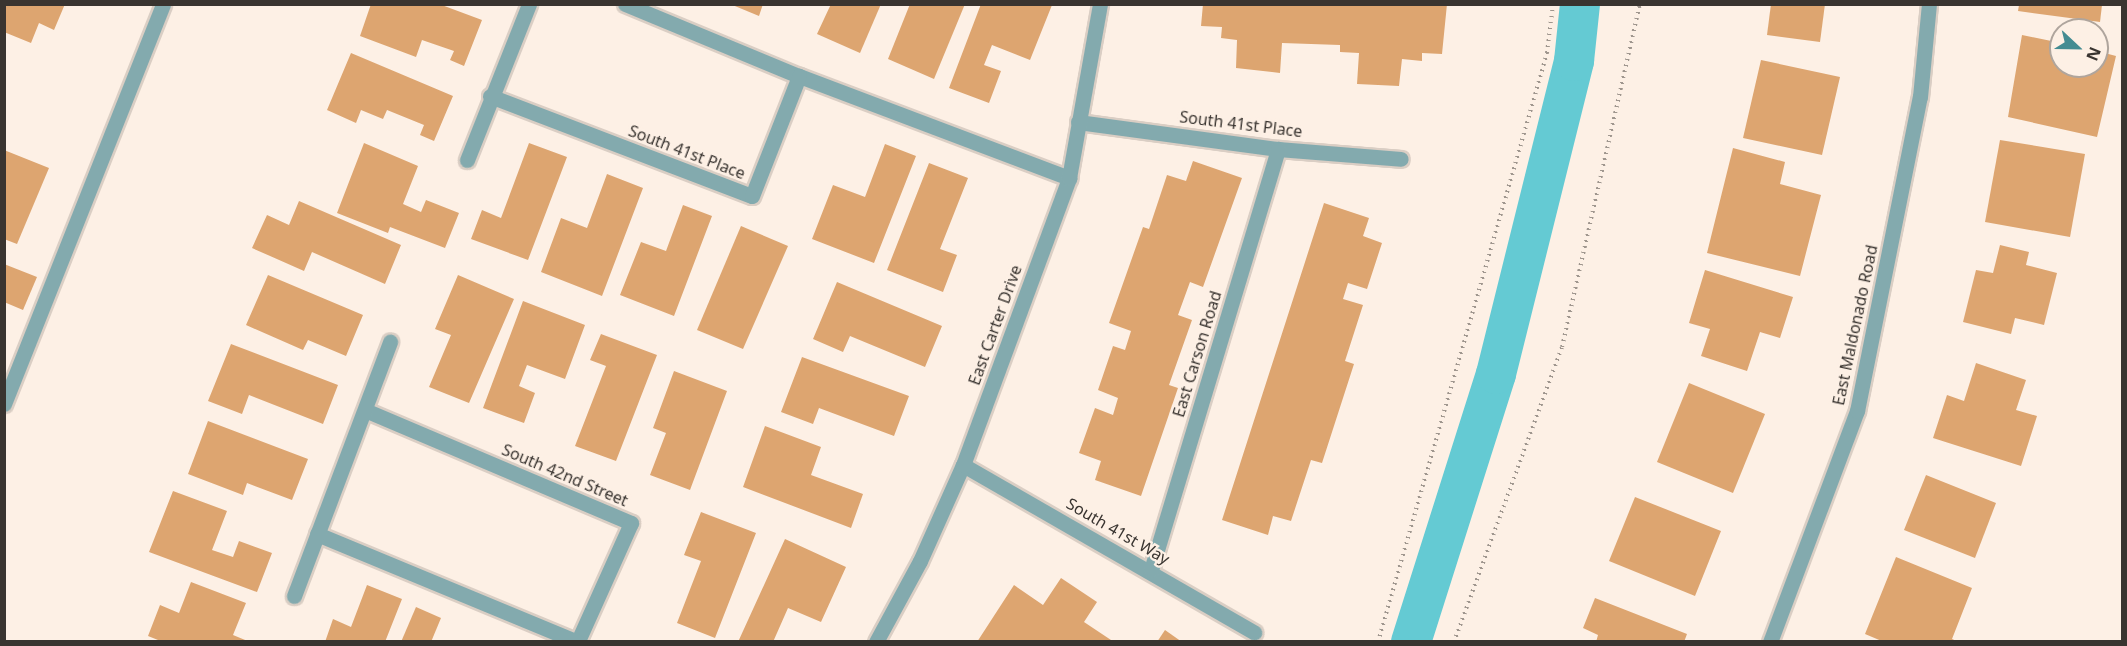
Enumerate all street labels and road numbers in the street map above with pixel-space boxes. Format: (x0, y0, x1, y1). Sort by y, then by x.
street label: South 41st Place (1179, 107, 1303, 141)
street label: South 41st Place (626, 121, 748, 183)
street label: East Maldonado Road (1829, 243, 1881, 407)
street label: East Carter Drive (964, 262, 1026, 388)
street label: East Carson Road (1169, 289, 1225, 419)
street label: South 42nd Street (499, 440, 631, 510)
street label: South 41st Way (1063, 494, 1173, 568)

